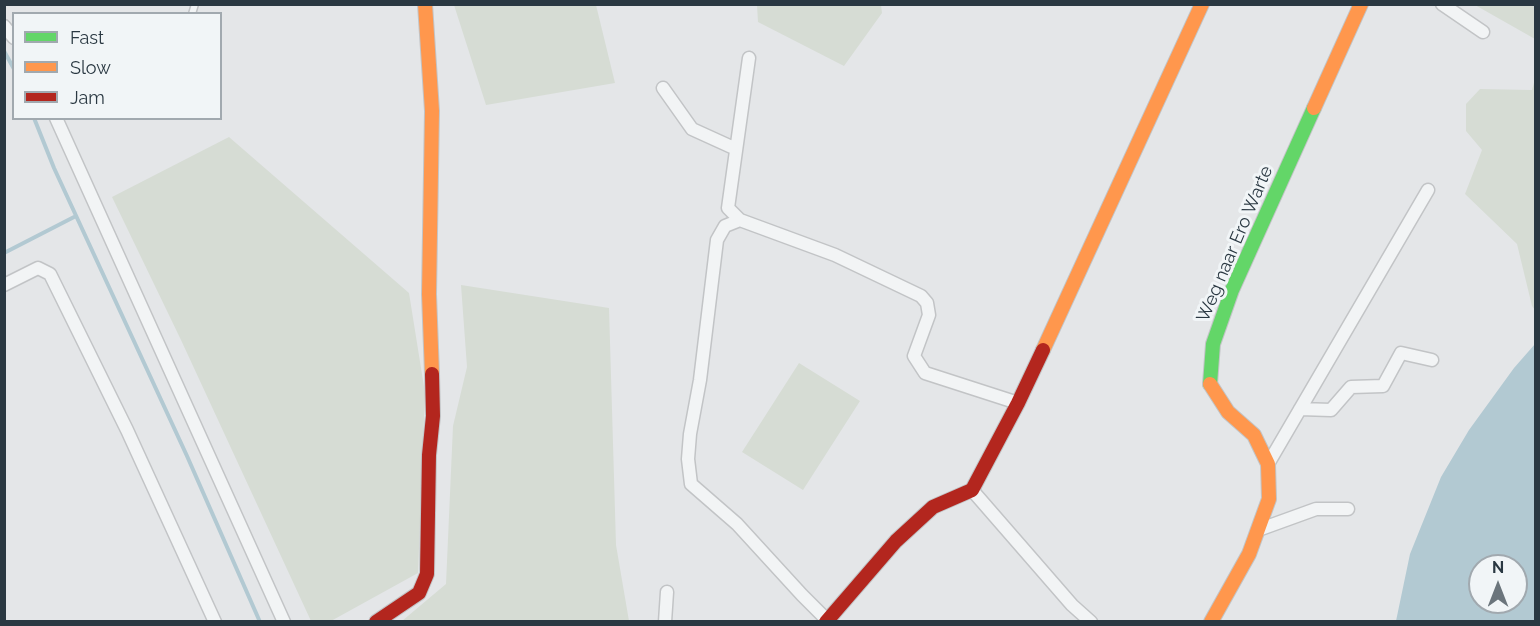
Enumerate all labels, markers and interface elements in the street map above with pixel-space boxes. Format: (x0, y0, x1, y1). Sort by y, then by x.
legend (12, 12, 222, 120)
text: Fast (70, 27, 104, 48)
text: Slow (70, 57, 111, 78)
text: Jam (70, 87, 105, 108)
street label: Weg naar Ero Warte (1192, 163, 1278, 325)
north arrow (1468, 554, 1528, 614)
text: N (1492, 558, 1504, 577)

